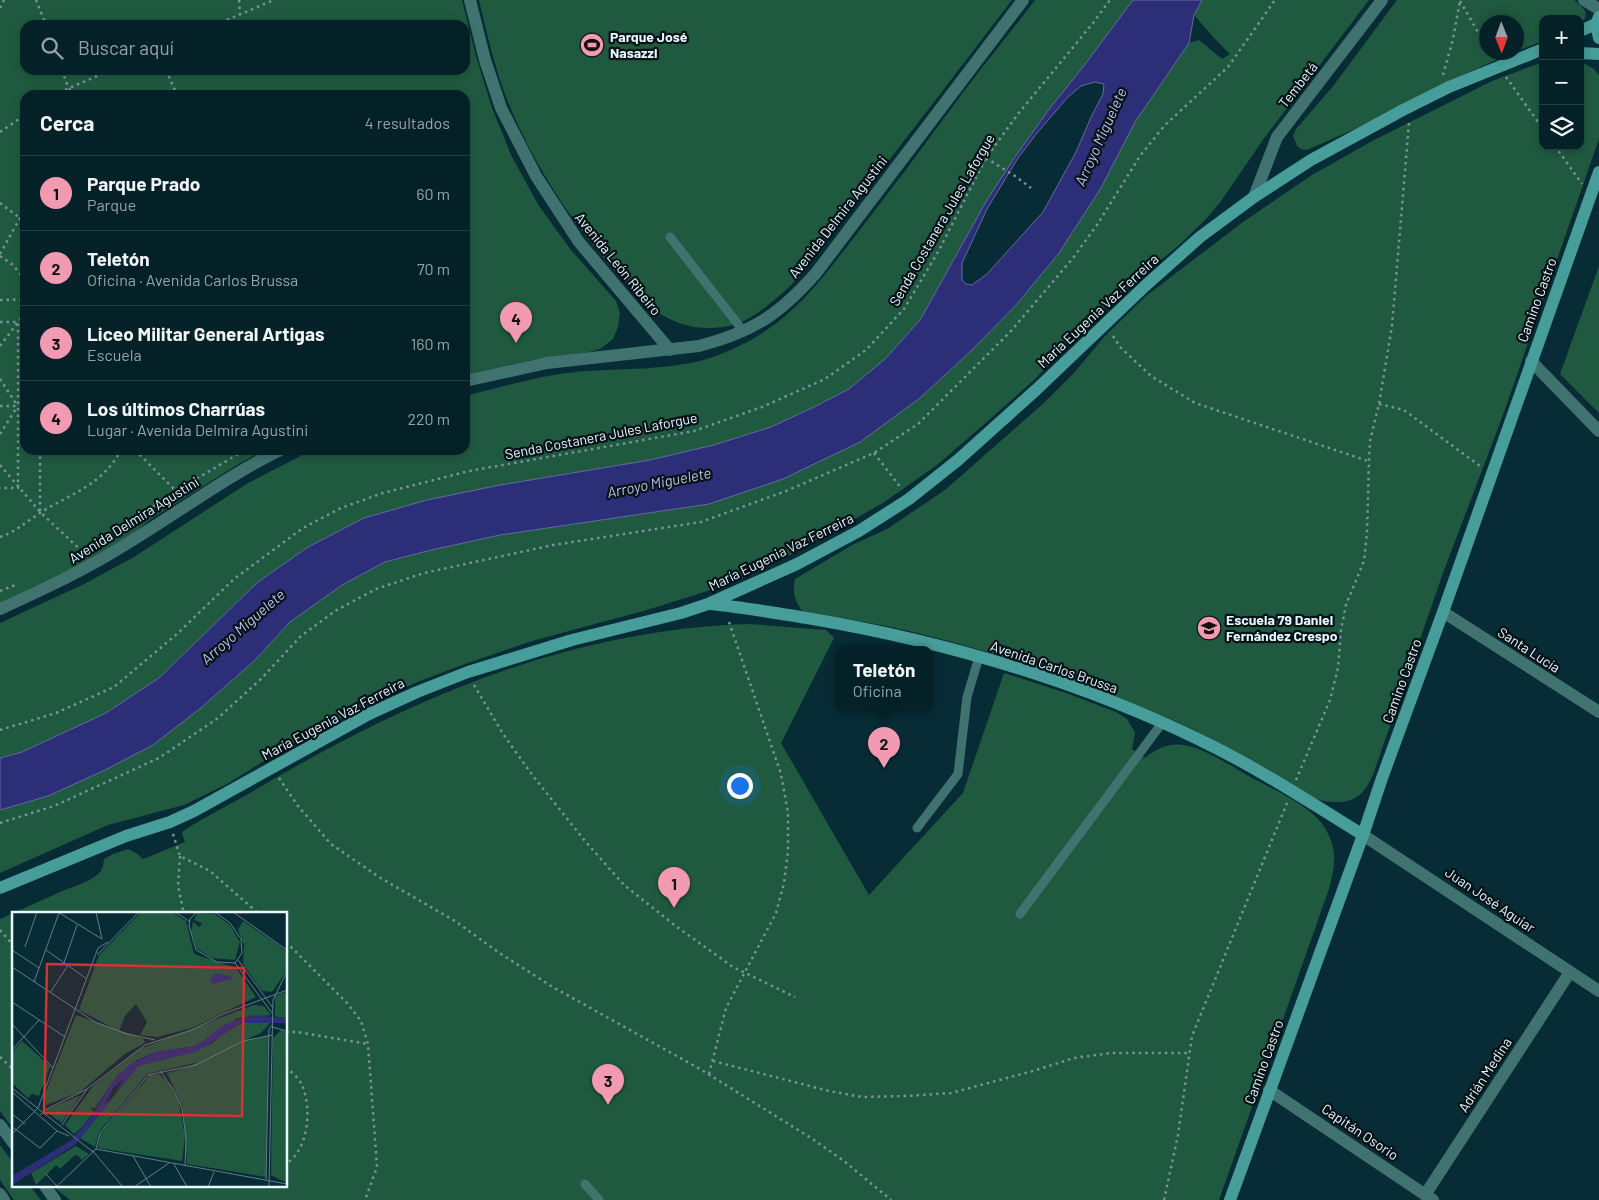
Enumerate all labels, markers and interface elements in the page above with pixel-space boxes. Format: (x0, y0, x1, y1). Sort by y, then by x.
north arrow (1479, 15, 1524, 60)
map controls (1539, 15, 1584, 150)
button: + (1539, 15, 1584, 60)
search box (20, 20, 470, 75)
place label: Parque José Nasazzi (610, 28, 688, 61)
sports icon: Parque José Nasazzi (579, 32, 605, 58)
icon: search (38, 34, 66, 62)
text: Buscar aquí (78, 36, 174, 59)
street label: Tembetá (1275, 59, 1321, 111)
button: − (1539, 60, 1584, 105)
water label: Arroyo Miguelete (1070, 84, 1130, 188)
button: layers (1539, 105, 1584, 150)
text: Cerca (40, 110, 94, 135)
text: 4 resultados (365, 113, 450, 132)
street label: Senda Costanera Jules Laforgue (885, 131, 998, 309)
street label: Avenida Delmira Agustini (785, 152, 890, 281)
text: Parque Prado (87, 172, 200, 195)
text: 1 (53, 184, 59, 203)
text: 60 m (416, 184, 450, 203)
text: Parque (87, 195, 136, 214)
street label: Avenida León Ribeiro (572, 209, 665, 319)
text: Teletón (87, 247, 150, 270)
street label: María Eugenia Vaz Ferreira (1034, 250, 1162, 371)
street label: Camino Castro (1513, 255, 1560, 344)
text: 2 (52, 259, 60, 278)
text: 70 m (417, 259, 450, 278)
text: Oficina · Avenida Carlos Brussa (87, 270, 298, 289)
pin: 4 (500, 302, 532, 343)
text: Liceo Militar General Artigas (87, 322, 324, 345)
text: 3 (52, 334, 60, 353)
text: 160 m (411, 334, 450, 353)
text: Escuela (87, 345, 142, 364)
text: Los últimos Charrúas (87, 397, 265, 420)
street label: Senda Costanera Jules Laforgue (503, 408, 699, 463)
text: 4 (51, 409, 61, 428)
text: 220 m (407, 409, 450, 428)
text: Lugar · Avenida Delmira Agustini (87, 420, 308, 439)
water label: Arroyo Miguelete (605, 463, 713, 501)
street label: Avenida Delmira Agustini (66, 473, 202, 567)
street label: María Eugenia Vaz Ferreira (706, 509, 856, 594)
water label: Arroyo Miguelete (197, 585, 288, 668)
place label: Escuela 79 Daniel Fernández Crespo (1226, 611, 1338, 644)
school or university icon: Escuela 79 Daniel Fernández Crespo (1196, 615, 1222, 641)
street label: Santa Lucía (1495, 623, 1564, 676)
street label: Camino Castro (1378, 636, 1425, 725)
street label: Avenida Carlos Brussa (988, 637, 1120, 696)
popup (835, 646, 933, 711)
text: Teletón (853, 658, 915, 681)
street label: María Eugenia Vaz Ferreira (259, 674, 407, 763)
text: Oficina (853, 681, 902, 700)
pin: 2 (868, 727, 900, 768)
your location (727, 773, 753, 799)
street label: Juan José Aguiar (1442, 863, 1538, 936)
pin: 1 (658, 867, 690, 908)
inset map (12, 912, 288, 1188)
street label: Camino Castro (1240, 1017, 1287, 1106)
street label: Adrián Medina (1454, 1034, 1515, 1115)
pin: 3 (592, 1064, 624, 1105)
street label: Capitán Osorio (1319, 1100, 1402, 1163)

